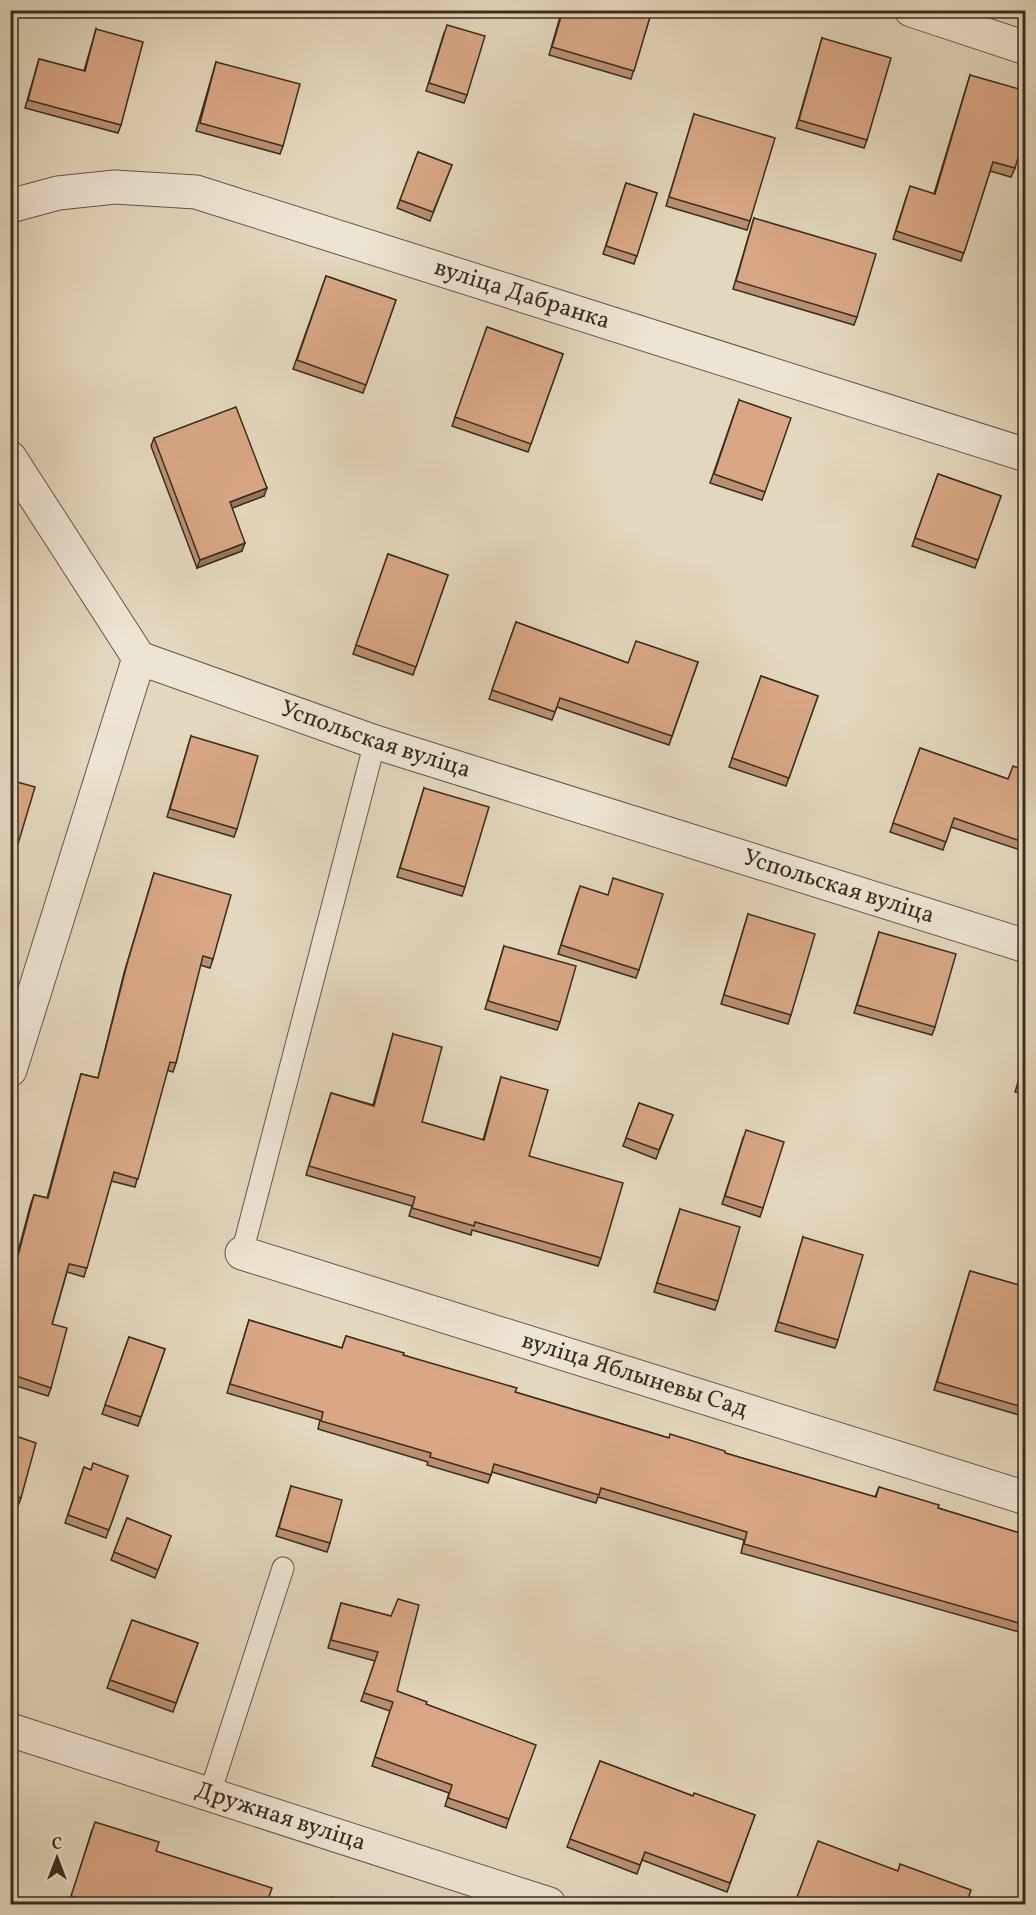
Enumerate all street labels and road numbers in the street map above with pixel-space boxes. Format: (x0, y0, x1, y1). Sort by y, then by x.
street label: вуліца Дабранка (430, 251, 614, 339)
street label: Успольская вуліца (275, 693, 475, 788)
street label: Успольская вуліца (739, 841, 939, 933)
street label: вуліца Яблыневы Сад (517, 1324, 752, 1427)
street label: Дружная вуліца (191, 1774, 370, 1861)

